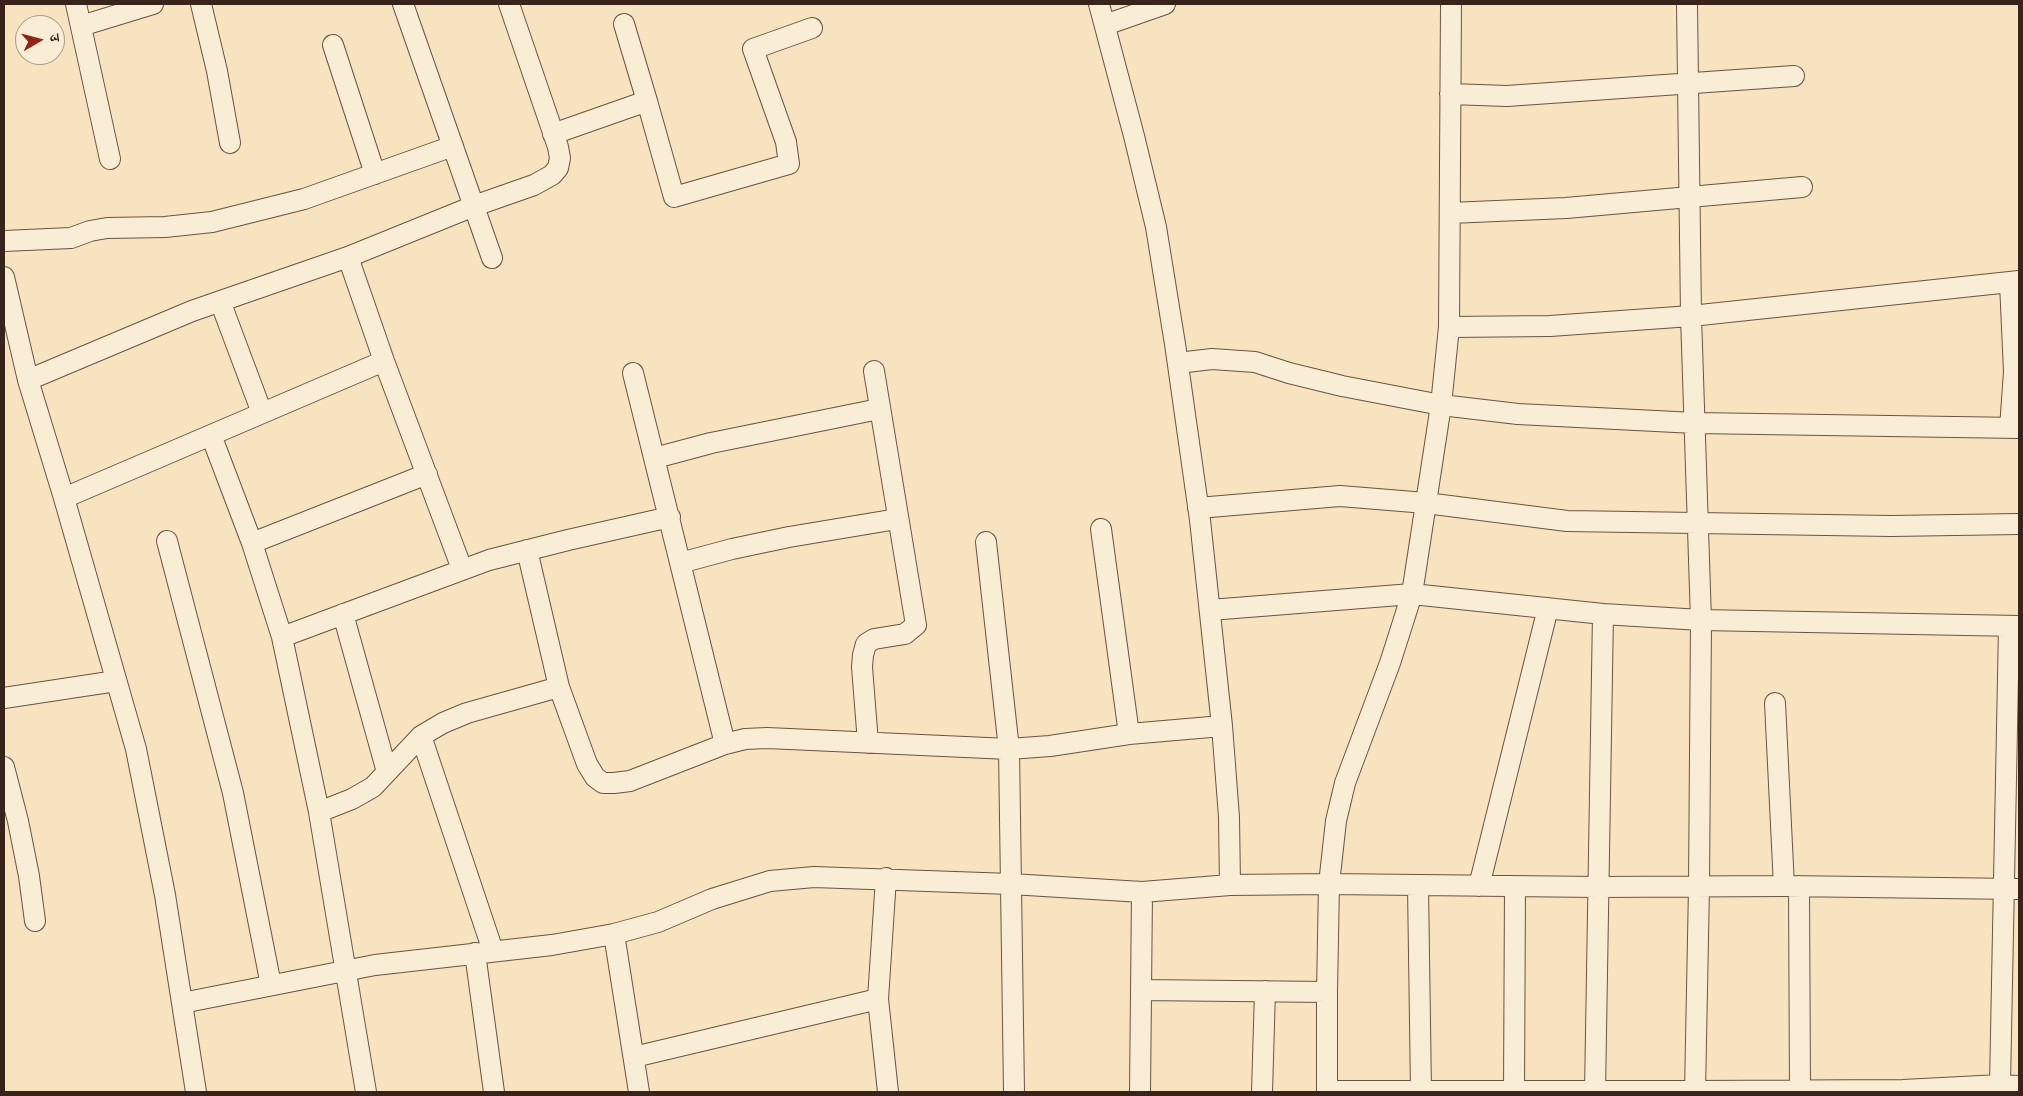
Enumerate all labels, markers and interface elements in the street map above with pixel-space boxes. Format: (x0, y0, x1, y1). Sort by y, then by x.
north arrow (15, 15, 65, 65)
text: उ (44, 33, 63, 43)

